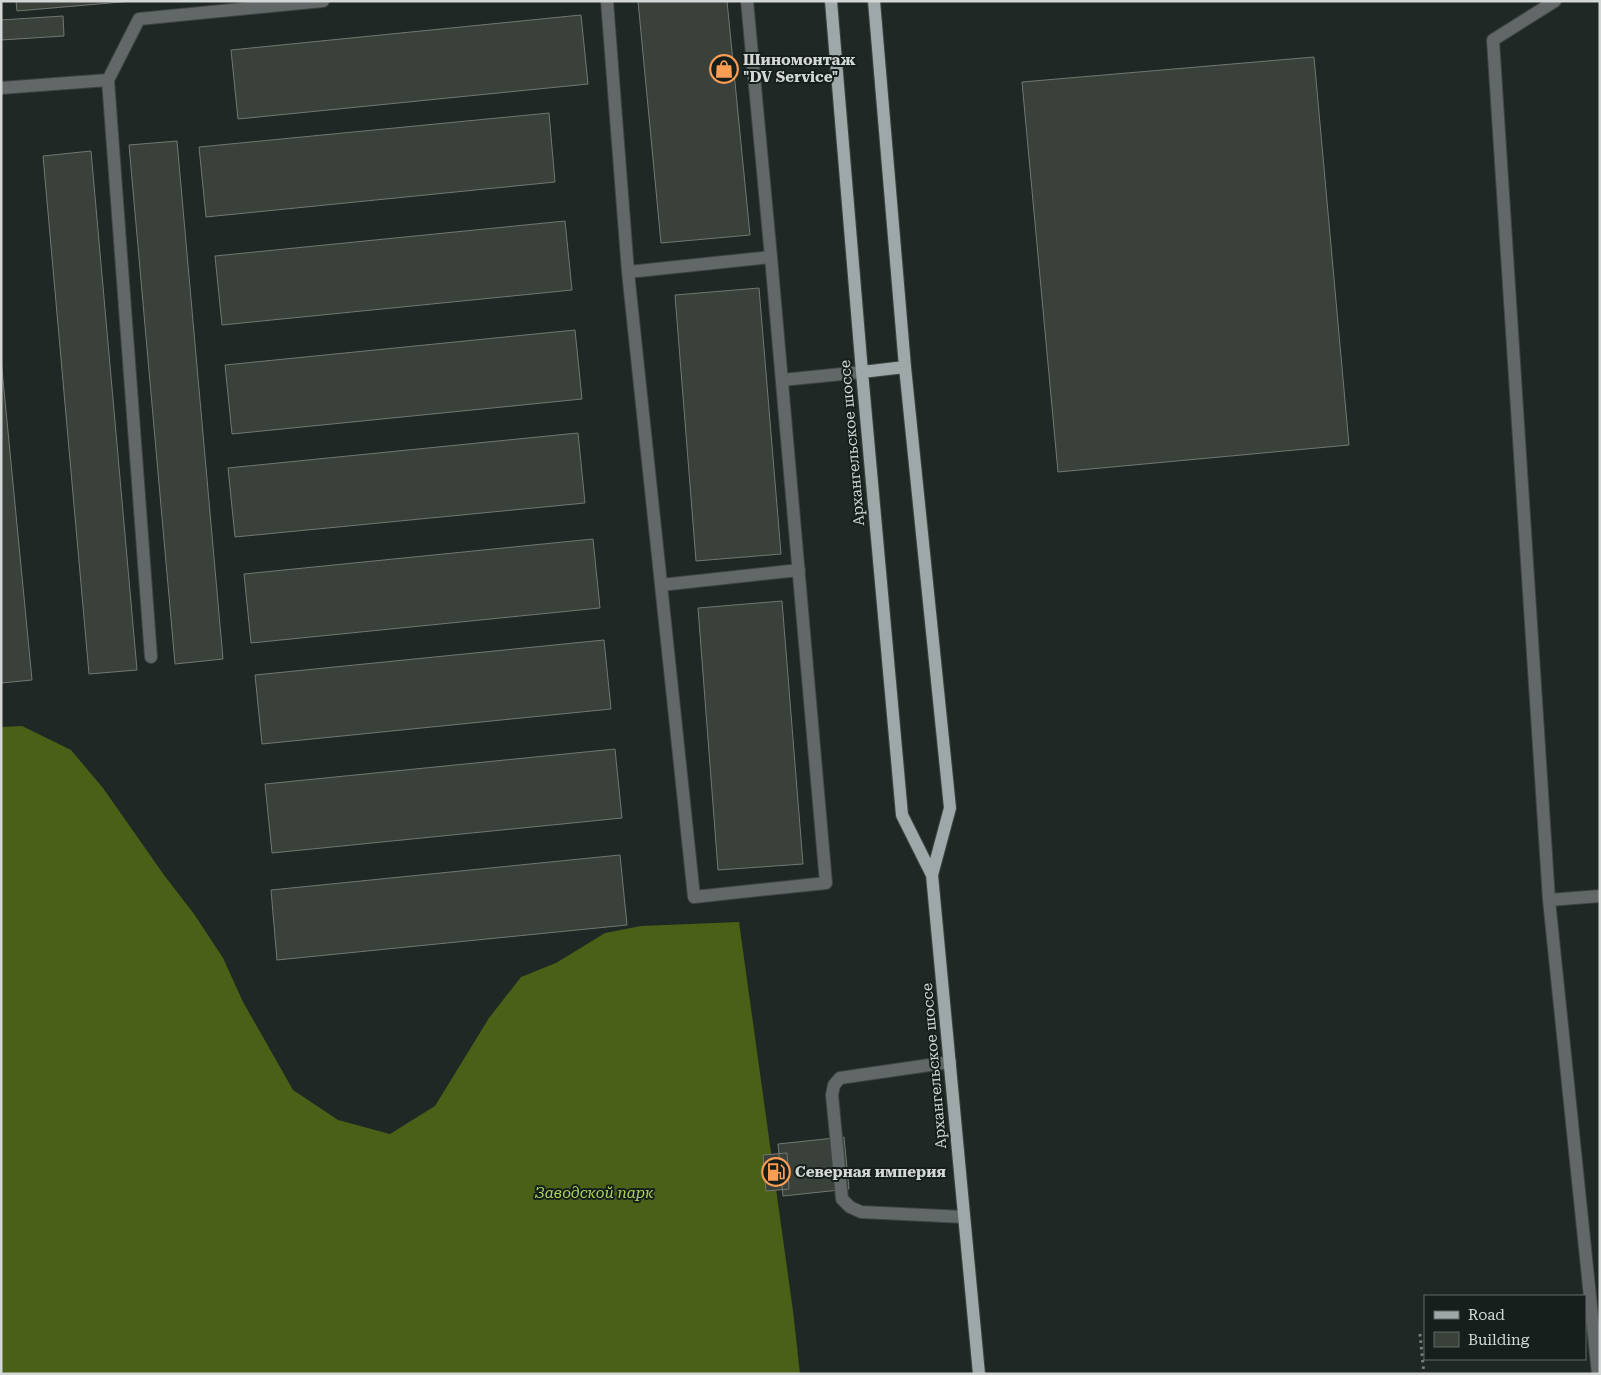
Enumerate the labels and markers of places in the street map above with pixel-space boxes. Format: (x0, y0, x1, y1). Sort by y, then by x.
place label: Шиномонтаж "DV Service" (743, 51, 856, 86)
shop icon: Шиномонтаж "DV Service" (709, 54, 739, 84)
fuel station icon: Северная империя (761, 1157, 791, 1187)
place label: Северная империя (795, 1163, 947, 1181)

